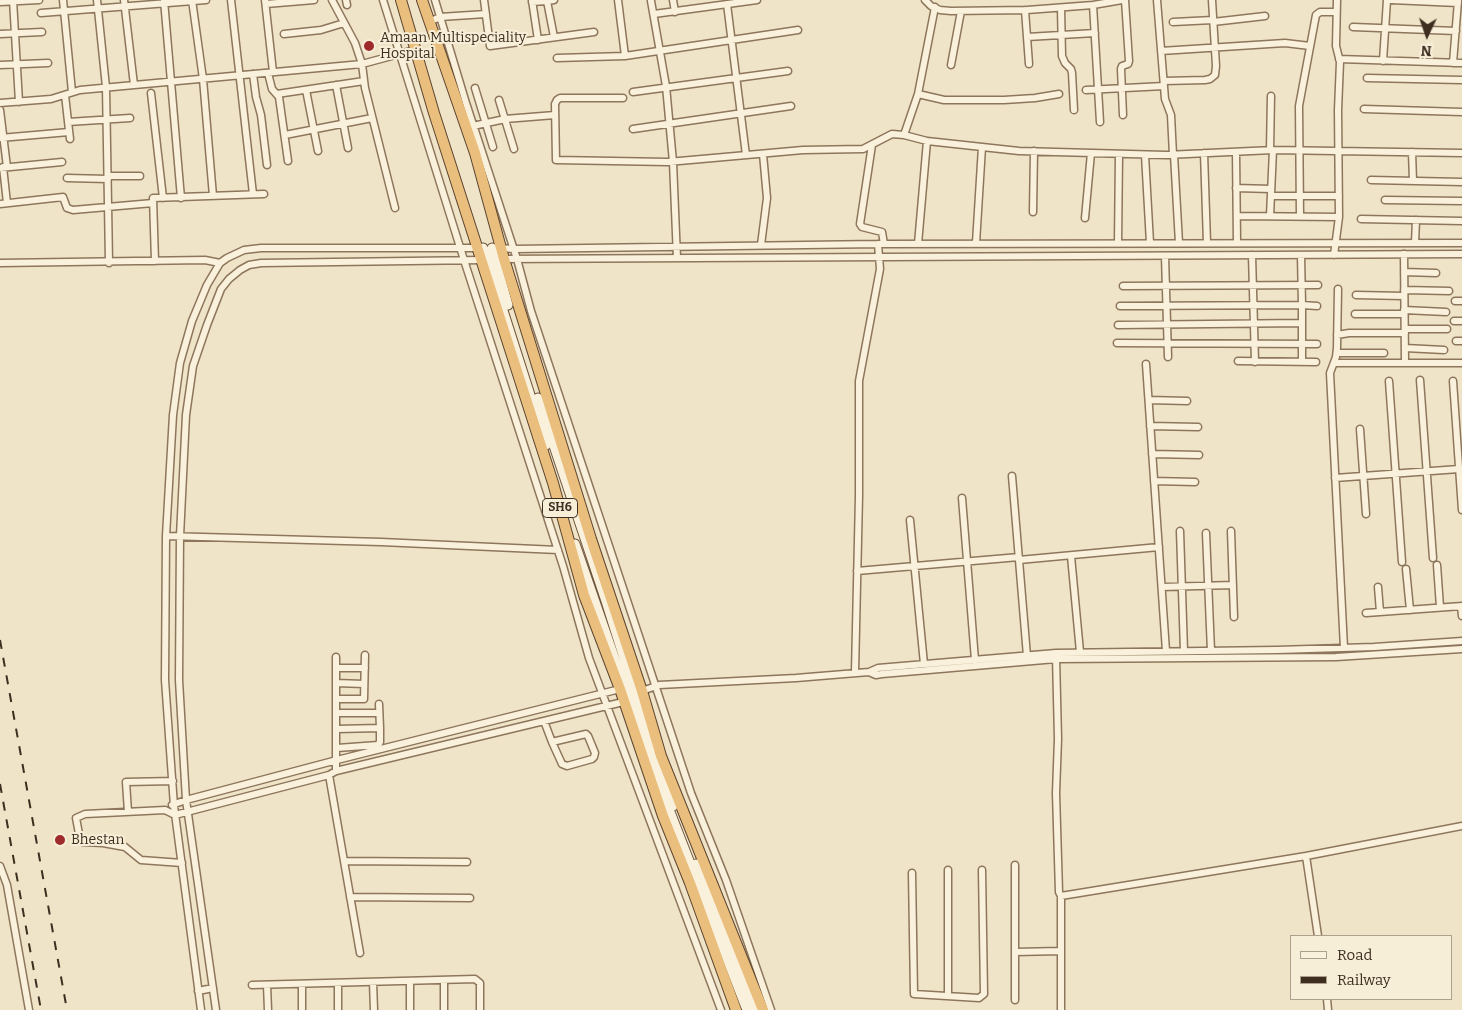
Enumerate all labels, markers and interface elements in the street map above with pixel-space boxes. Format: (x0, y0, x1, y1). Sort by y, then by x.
north arrow (1402, 10, 1452, 60)
place label: Amaan Multispeciality Hospital (380, 30, 526, 62)
marker: Amaan Multispeciality Hospital (362, 39, 376, 53)
text: N (1420, 42, 1432, 59)
road number: SH6 (542, 498, 578, 518)
place label: Bhestan (71, 832, 124, 848)
marker: Bhestan (53, 833, 67, 847)
legend (1290, 935, 1452, 1000)
text: Road (1337, 946, 1372, 964)
text: Railway (1337, 971, 1391, 989)

